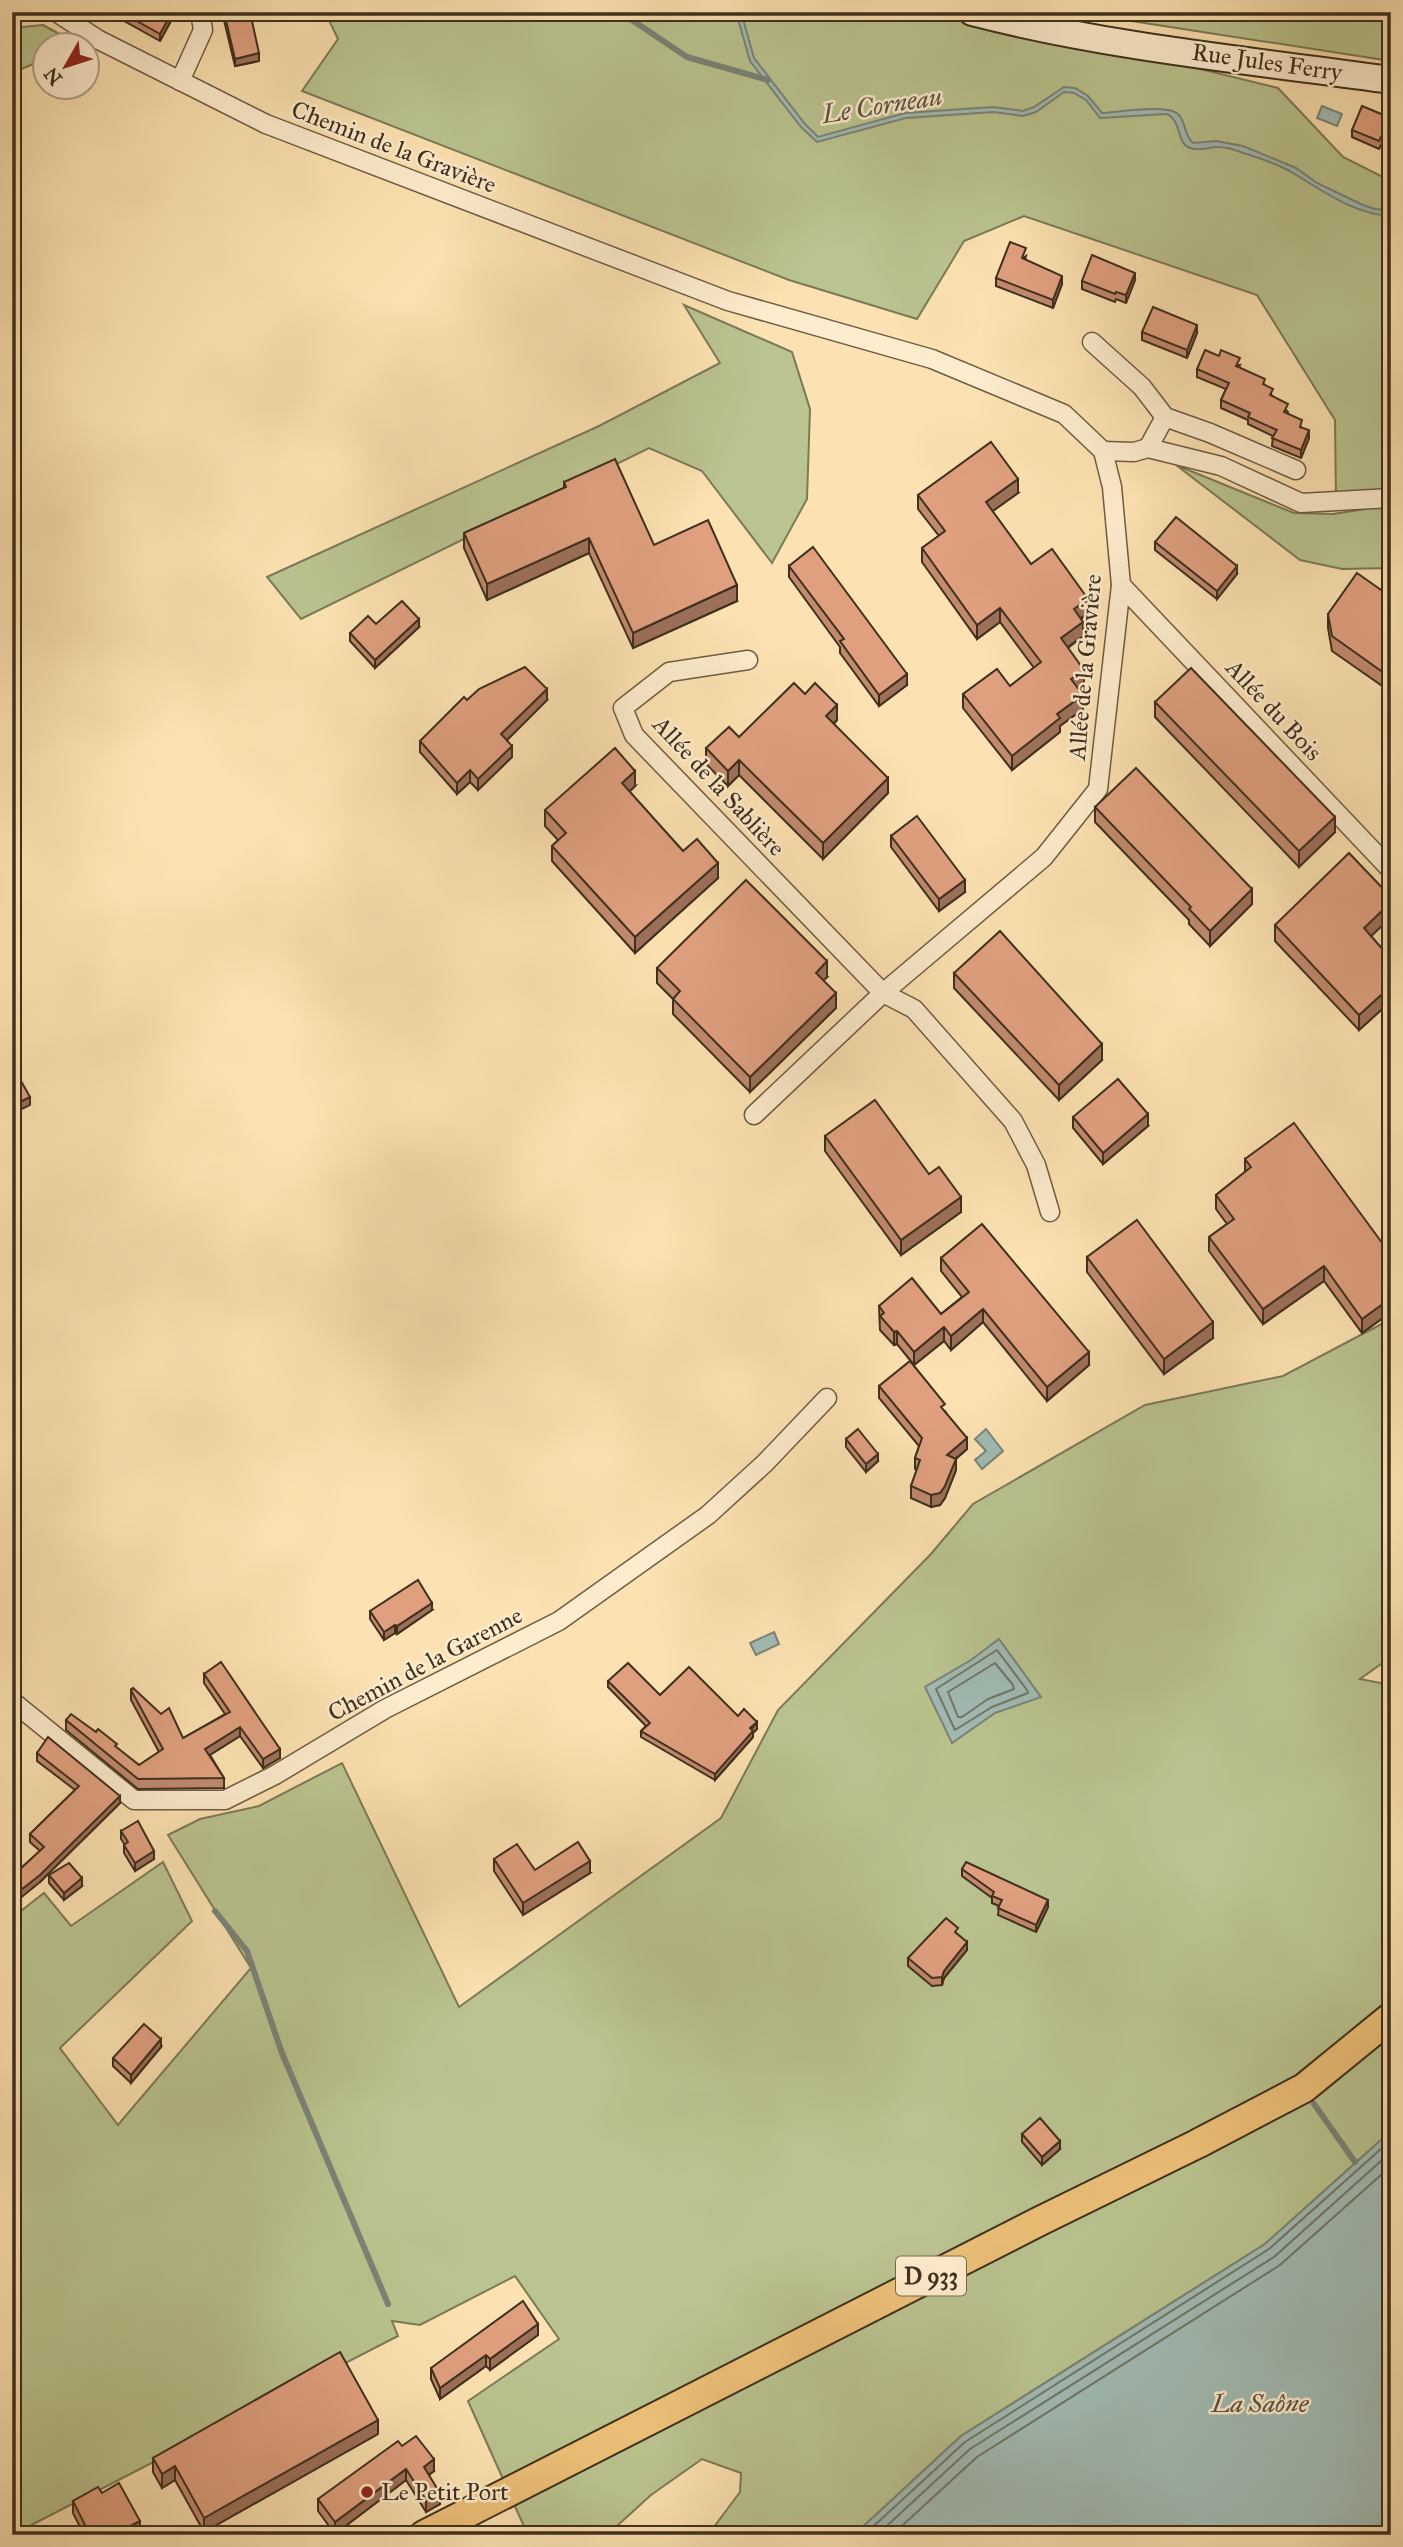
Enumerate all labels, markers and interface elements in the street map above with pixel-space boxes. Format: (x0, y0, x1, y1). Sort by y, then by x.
north arrow (32, 32, 102, 102)
street label: Rue Jules Ferry (1190, 37, 1345, 87)
text: N (39, 63, 67, 90)
water label: Le Corneau (819, 80, 944, 130)
street label: Chemin de la Gravière (287, 94, 501, 200)
street label: Allée de la Gravière (1062, 573, 1108, 762)
street label: Allée du Bois (1219, 652, 1329, 767)
street label: Allée de la Sablière (646, 709, 792, 862)
street label: Chemin de la Garenne (323, 1600, 527, 1728)
road number: D 933 (896, 2256, 966, 2296)
water label: La Saône (1211, 2387, 1310, 2419)
place label: Le Petit Port (381, 2477, 509, 2507)
marker: Le Petit Port (359, 2484, 375, 2500)

